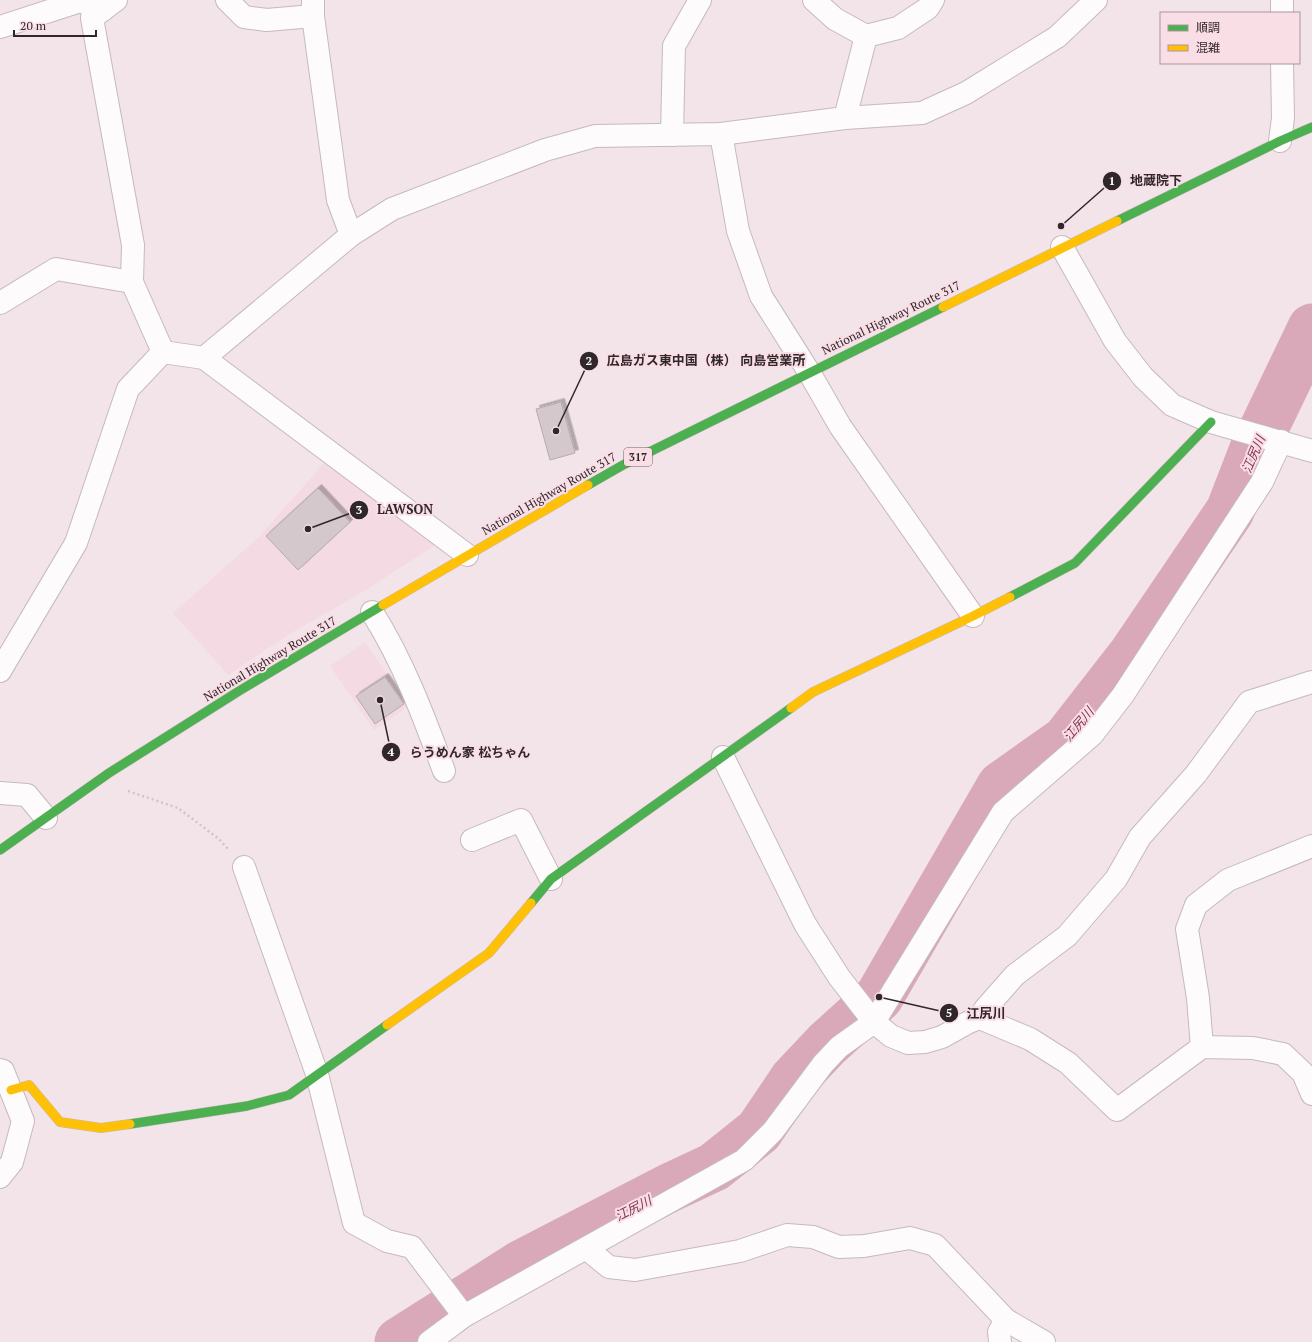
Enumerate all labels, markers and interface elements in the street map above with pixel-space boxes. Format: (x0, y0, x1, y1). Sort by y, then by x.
scale bar (14, 12, 96, 38)
legend (1160, 12, 1300, 64)
text: 20 m (20, 18, 47, 33)
text: 順調 (1196, 20, 1220, 35)
text: 混雑 (1196, 40, 1220, 55)
callout: 地蔵院下 (1102, 168, 1190, 193)
text: 地蔵院下 (1130, 171, 1182, 189)
text: 1 (1109, 173, 1115, 188)
street label: National Highway Route 317 (819, 277, 963, 358)
callout: 広島ガス東中国（株） 向島営業所 (579, 348, 813, 373)
text: 広島ガス東中国（株） 向島営業所 (607, 351, 805, 369)
text: 2 (586, 353, 593, 368)
water label: 江尻川 (1237, 431, 1270, 475)
road number: 317 (624, 448, 652, 466)
street label: National Highway Route 317 (479, 449, 618, 538)
callout: LAWSON (349, 497, 441, 522)
text: LAWSON (377, 500, 433, 518)
text: 3 (356, 502, 363, 517)
street label: National Highway Route 317 (201, 613, 339, 704)
water label: 江尻川 (1059, 702, 1099, 745)
callout: らうめん家 松ちゃん (381, 740, 538, 765)
text: らうめん家 松ちゃん (410, 743, 530, 761)
text: 4 (388, 744, 395, 759)
callout: 江尻川 (939, 1001, 1014, 1026)
text: 江尻川 (966, 1004, 1006, 1022)
text: 5 (946, 1005, 952, 1020)
water label: 江尻川 (612, 1190, 656, 1225)

